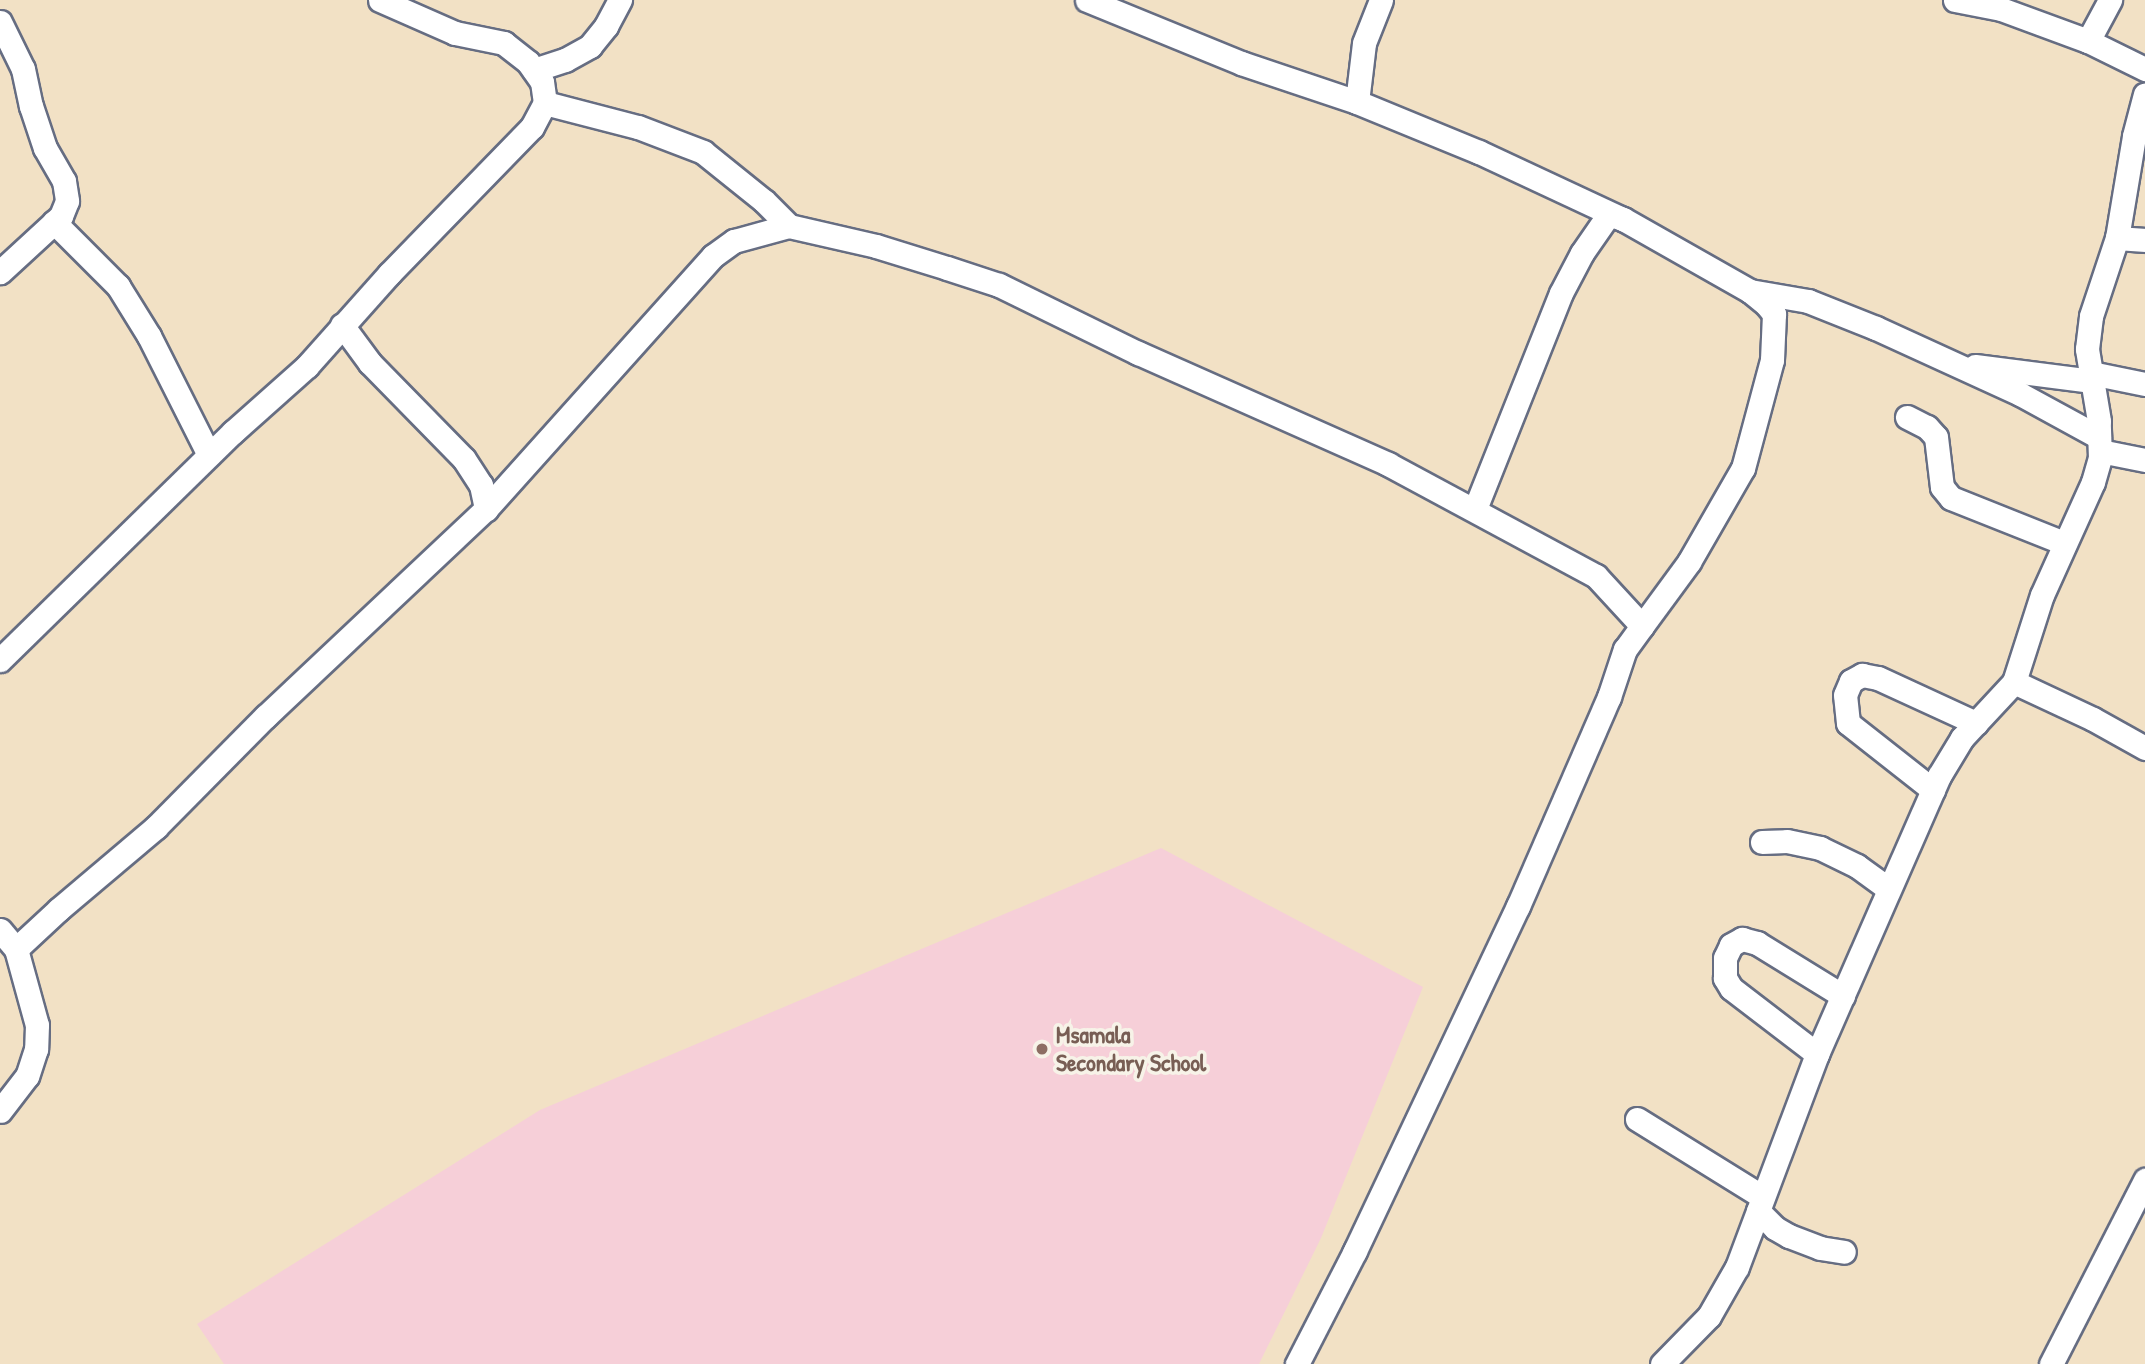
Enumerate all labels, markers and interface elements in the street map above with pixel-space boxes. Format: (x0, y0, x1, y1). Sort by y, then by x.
place label: Msamala Secondary School (1056, 1021, 1206, 1077)
marker: Msamala Secondary School (1034, 1041, 1050, 1057)

